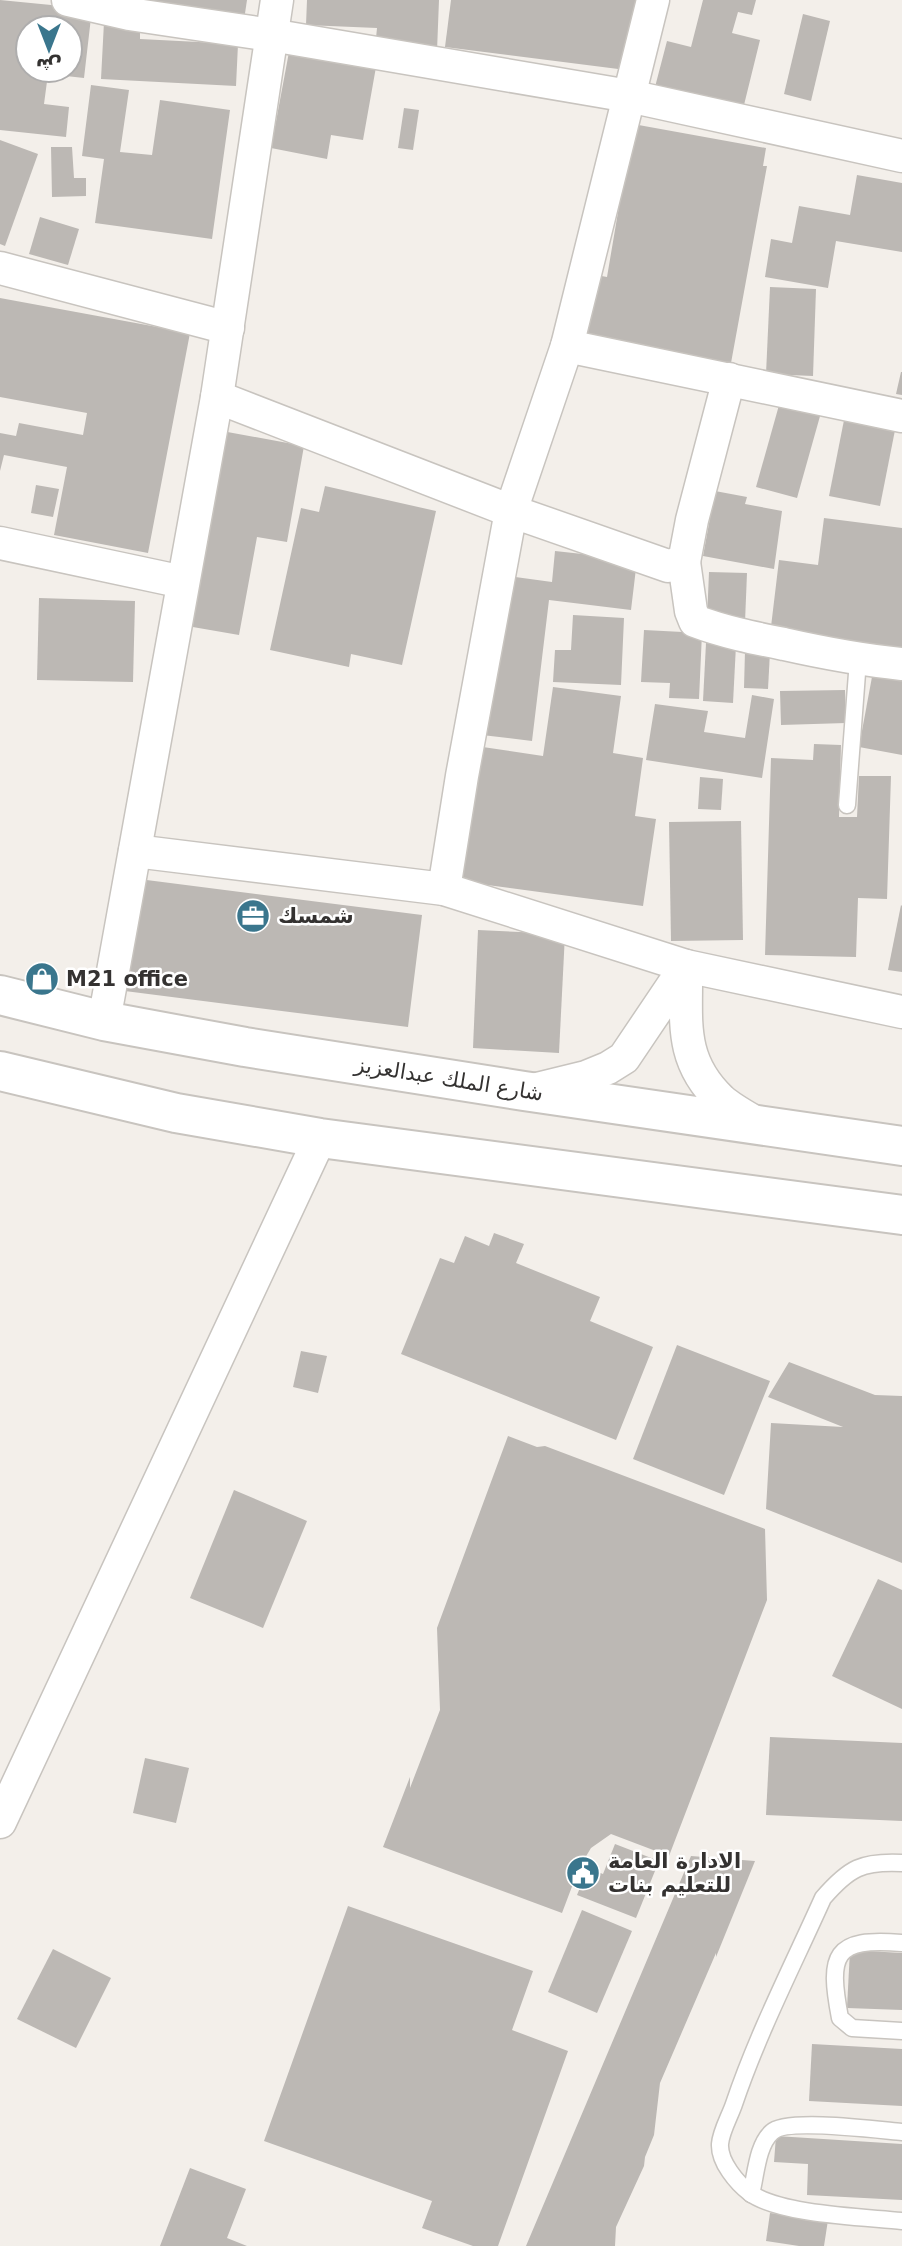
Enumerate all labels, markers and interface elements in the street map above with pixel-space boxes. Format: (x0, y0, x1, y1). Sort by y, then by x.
north arrow (14, 14, 84, 84)
text: ش (36, 54, 62, 77)
office icon: شمسك (234, 897, 272, 935)
place label: شمسك (278, 904, 354, 928)
shop icon: M21 office (23, 960, 61, 998)
place label: M21 office (66, 967, 188, 991)
street label: شارع الملك عبدالعزيز (352, 1052, 545, 1106)
place label: الادارة العامة للتعليم بنات (608, 1849, 741, 1897)
public building icon: الادارة العامة للتعليم بنات (564, 1854, 602, 1892)

